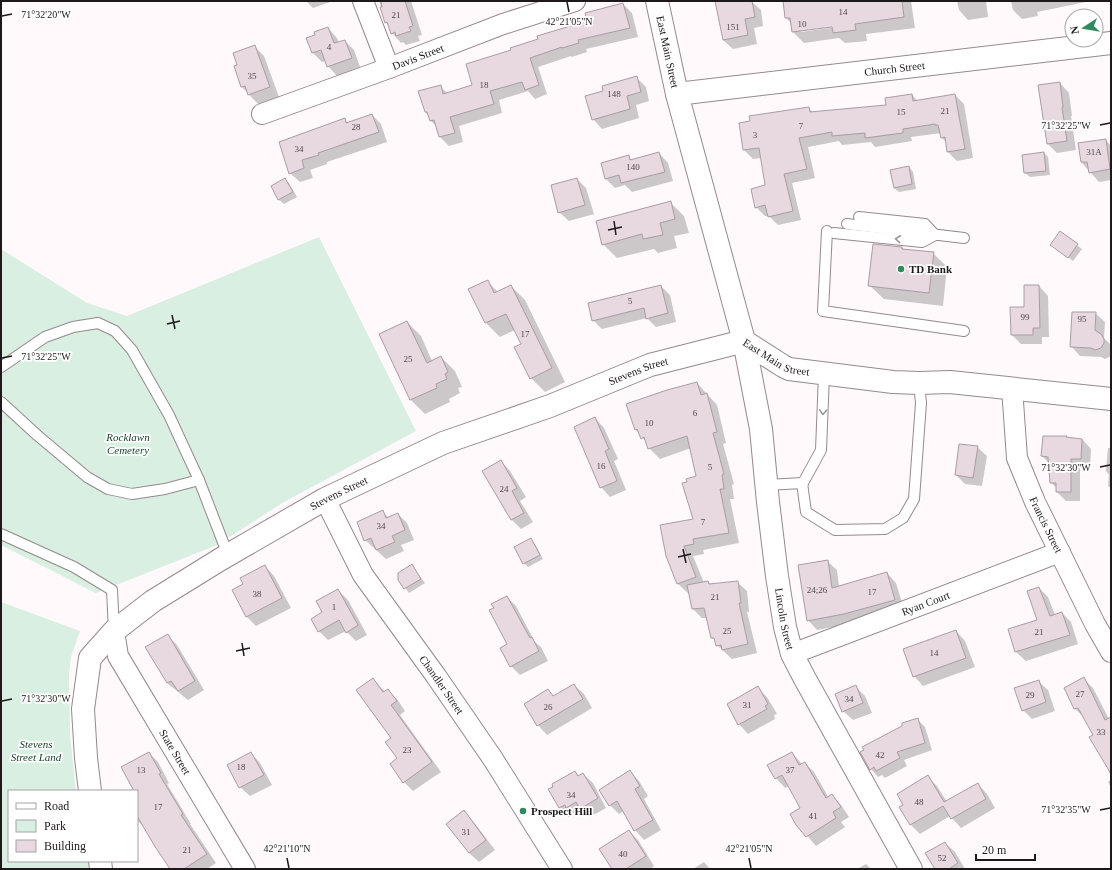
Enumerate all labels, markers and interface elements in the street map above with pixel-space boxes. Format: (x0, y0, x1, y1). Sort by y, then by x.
house number: 14 (839, 7, 848, 17)
north arrow (1064, 8, 1104, 48)
text: 71°32'20"W (21, 9, 71, 20)
house number: 21 (392, 10, 401, 20)
street label: East Main Street (654, 15, 682, 89)
text: 42°21'05"N (545, 16, 593, 27)
house number: 10 (798, 19, 807, 29)
house number: 151 (726, 22, 740, 32)
text: N (1068, 25, 1081, 35)
house number: 4 (327, 42, 332, 52)
street label: Davis Street (390, 42, 445, 72)
street label: Church Street (864, 59, 925, 78)
house number: 35 (248, 71, 257, 81)
house number: 18 (480, 80, 489, 90)
house number: 148 (607, 89, 621, 99)
house number: 21 (941, 106, 950, 116)
house number: 15 (897, 107, 906, 117)
text: 71°32'25"W (1041, 120, 1091, 131)
house number: 7 (799, 121, 804, 131)
house number: 28 (352, 122, 361, 132)
house number: 3 (753, 130, 758, 140)
house number: 34 (295, 144, 304, 154)
house number: 31A (1086, 147, 1102, 157)
house number: 140 (626, 162, 640, 172)
one-way arrow (895, 235, 901, 244)
place label: TD Bank (909, 263, 953, 275)
marker: TD Bank (896, 264, 906, 274)
house number: 5 (628, 296, 633, 306)
house number: 99 (1021, 312, 1030, 322)
house number: 95 (1078, 314, 1087, 324)
house number: 17 (521, 329, 530, 339)
street label: East Main Street (741, 336, 810, 378)
text: 71°32'25"W (21, 351, 71, 362)
house number: 25 (404, 354, 413, 364)
street label: Stevens Street (607, 355, 669, 387)
house number: 6 (693, 408, 698, 418)
one-way arrow (818, 409, 827, 415)
house number: 10 (645, 418, 654, 428)
park label: Rocklawn Cemetery (105, 431, 150, 456)
house number: 16 (597, 461, 606, 471)
house number: 5 (708, 462, 713, 472)
text: 71°32'30"W (1041, 462, 1091, 473)
street label: Stevens Street (308, 474, 369, 512)
house number: 24 (500, 484, 509, 494)
street label: Francis Street (1027, 495, 1065, 555)
house number: 7 (701, 517, 706, 527)
house number: 34 (377, 521, 386, 531)
house number: 24;26 (807, 585, 828, 595)
street label: Lincoln Street (773, 587, 797, 651)
house number: 17 (868, 587, 877, 597)
house number: 38 (253, 589, 262, 599)
street label: Ryan Court (900, 589, 951, 618)
house number: 21 (711, 592, 720, 602)
house number: 1 (332, 602, 336, 612)
house number: 25 (723, 626, 732, 636)
house number: 21 (1035, 627, 1044, 637)
house number: 14 (930, 648, 939, 658)
street label: Chandler Street (417, 653, 466, 716)
house number: 27 (1076, 689, 1085, 699)
house number: 29 (1026, 690, 1035, 700)
text: 71°32'30"W (21, 693, 71, 704)
house number: 34 (845, 694, 854, 704)
house number: 31 (743, 700, 752, 710)
house number: 26 (544, 702, 553, 712)
street label: State Street (157, 727, 193, 777)
house number: 33 (1097, 727, 1106, 737)
park label: Stevens Street Land (11, 738, 62, 763)
house number: 23 (403, 745, 412, 755)
house number: 42 (876, 750, 885, 760)
house number: 18 (237, 762, 246, 772)
house number: 13 (137, 765, 146, 775)
house number: 37 (786, 765, 795, 775)
legend (8, 790, 138, 862)
house number: 34 (567, 790, 576, 800)
house number: 48 (915, 797, 924, 807)
text: Road (44, 799, 69, 813)
house number: 17 (154, 802, 163, 812)
text: 71°32'35"W (1041, 804, 1091, 815)
place label: Prospect Hill (531, 805, 592, 817)
marker: Prospect Hill (518, 806, 528, 816)
house number: 41 (809, 811, 818, 821)
text: Park (44, 819, 66, 833)
house number: 31 (462, 827, 471, 837)
scale bar (976, 836, 1035, 862)
text: Building (44, 839, 86, 853)
text: 42°21'10"N (263, 843, 311, 854)
text: 42°21'05"N (725, 843, 773, 854)
text: 20 m (982, 843, 1007, 857)
house number: 21 (183, 845, 192, 855)
house number: 40 (619, 849, 628, 859)
house number: 52 (938, 853, 947, 863)

